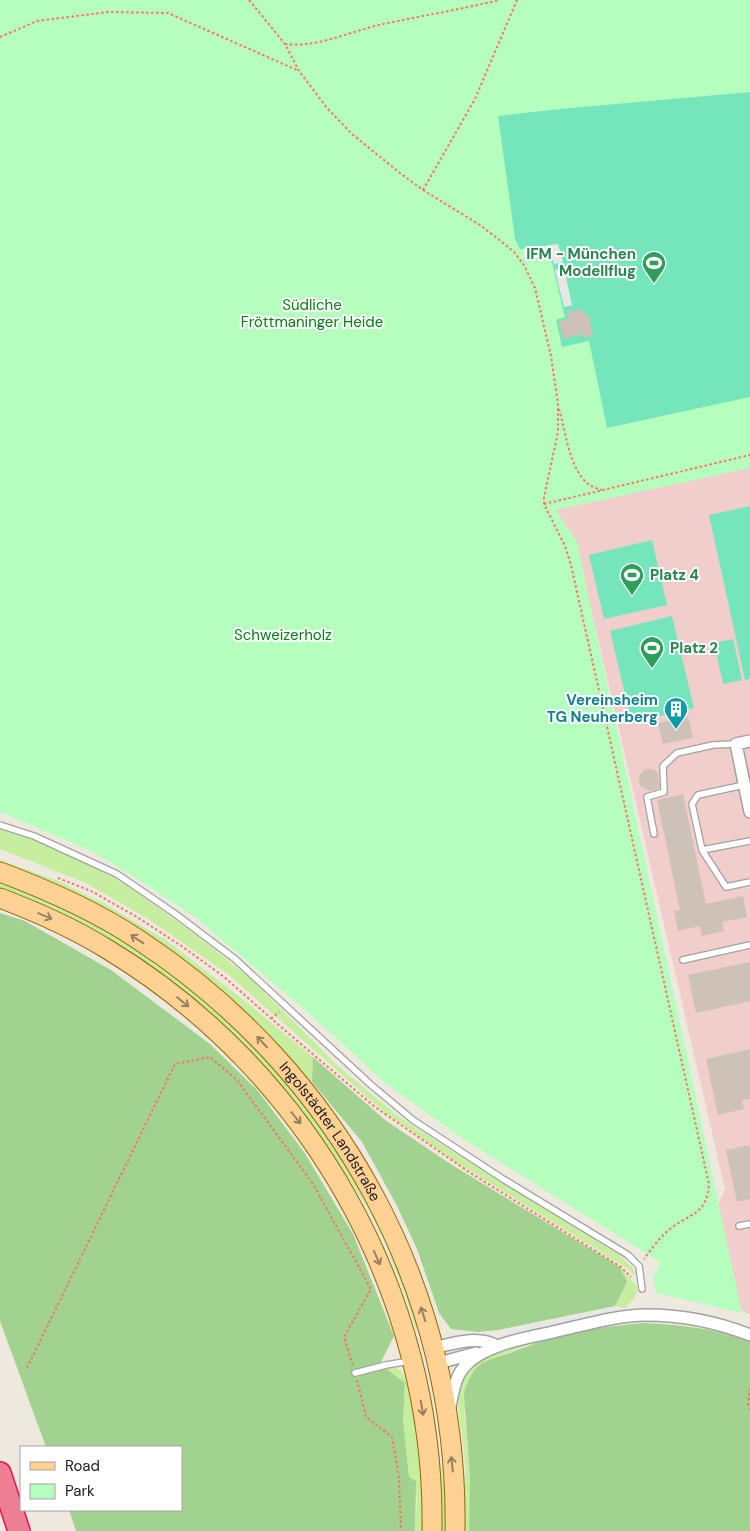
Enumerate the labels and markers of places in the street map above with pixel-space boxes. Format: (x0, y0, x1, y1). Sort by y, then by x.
place label: IFM - München Modellflug (526, 244, 636, 281)
sports icon: IFM - München Modellflug (641, 250, 667, 284)
sports icon: Platz 4 (619, 562, 645, 596)
place label: Platz 4 (650, 565, 699, 585)
sports icon: Platz 2 (639, 635, 665, 669)
place label: Platz 2 (670, 638, 718, 658)
place label: Vereinsheim TG Neuherberg (547, 690, 658, 727)
building icon: Vereinsheim TG Neuherberg (663, 696, 689, 730)

